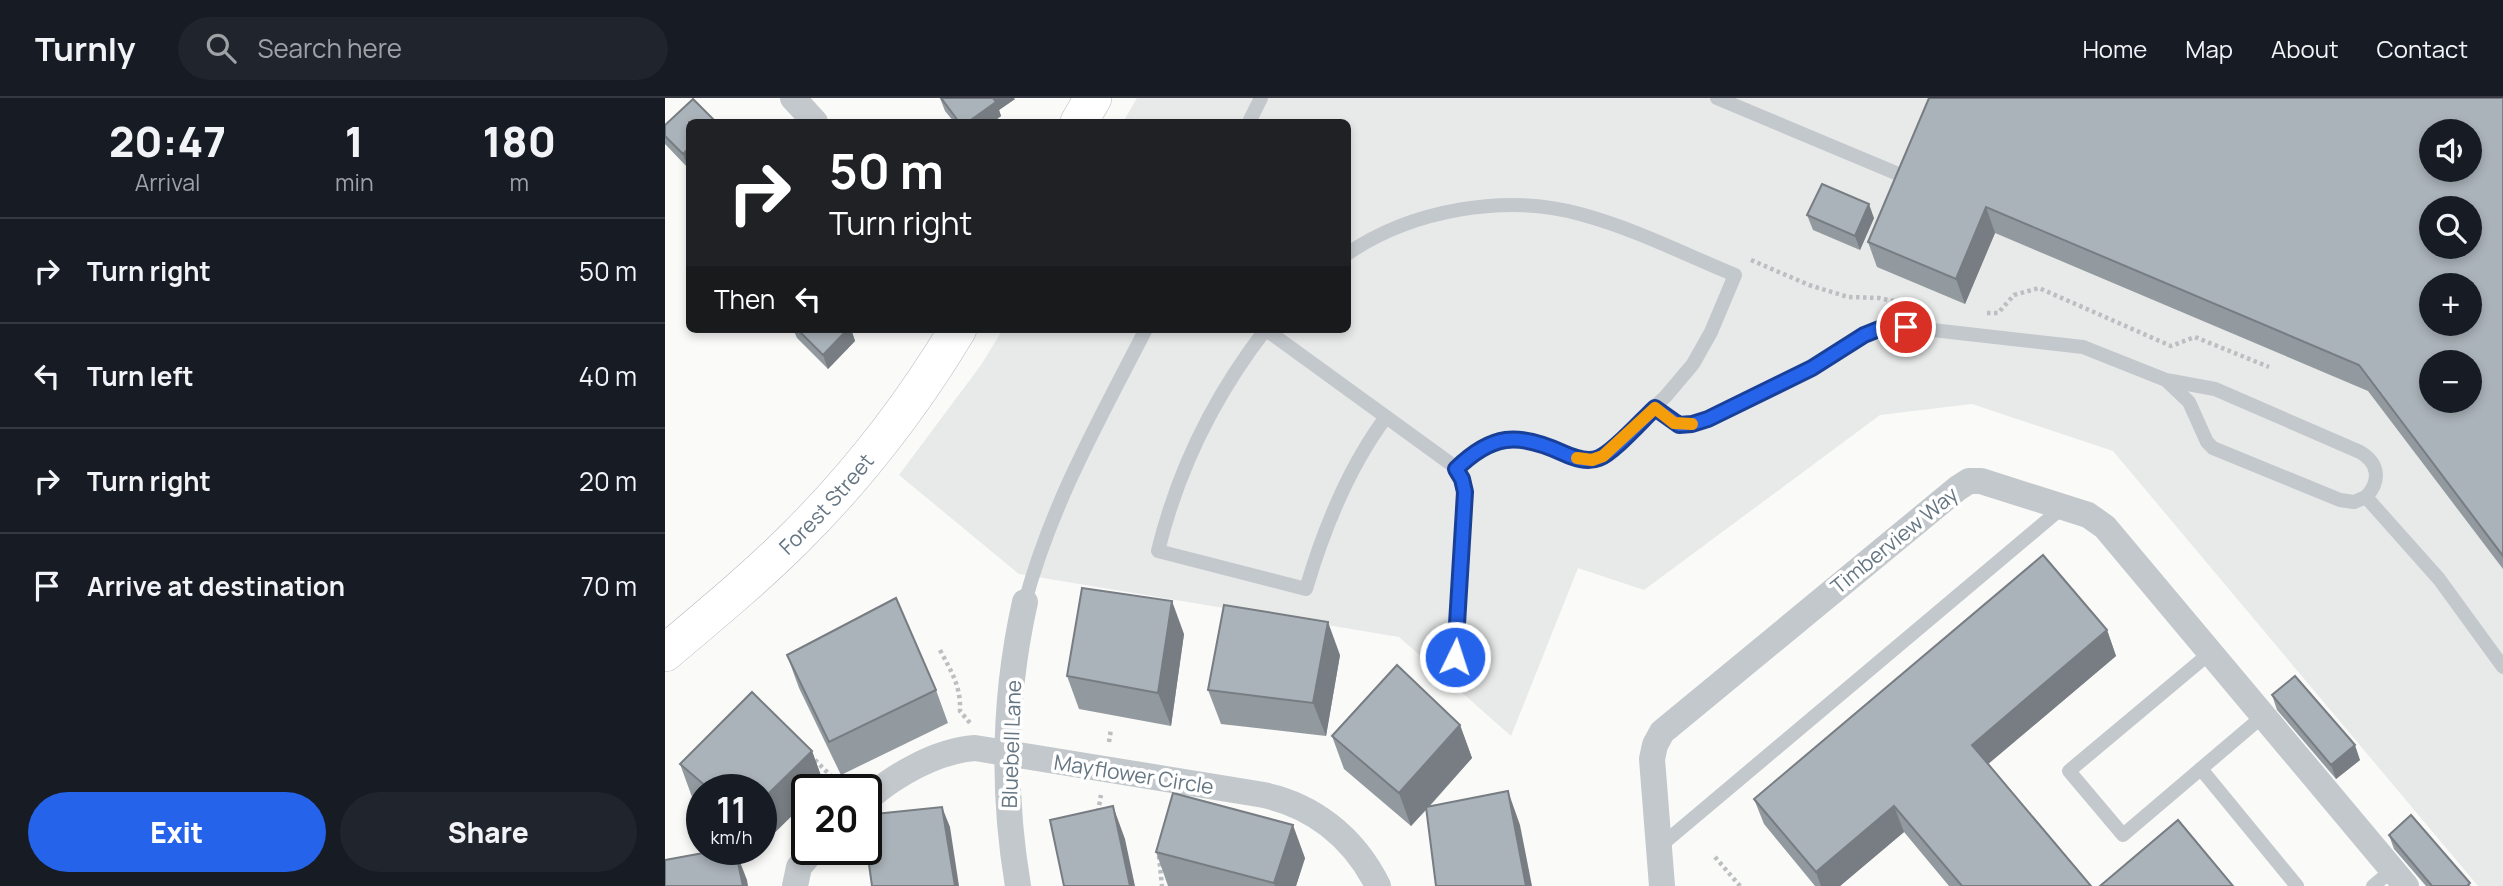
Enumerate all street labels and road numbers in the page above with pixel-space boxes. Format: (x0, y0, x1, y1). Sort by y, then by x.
street label: Forest Street (773, 447, 880, 560)
street label: Timberview Way (1825, 480, 1963, 600)
street label: Bluebell Lane (995, 679, 1027, 809)
street label: Mayflower Circle (1052, 748, 1216, 800)

